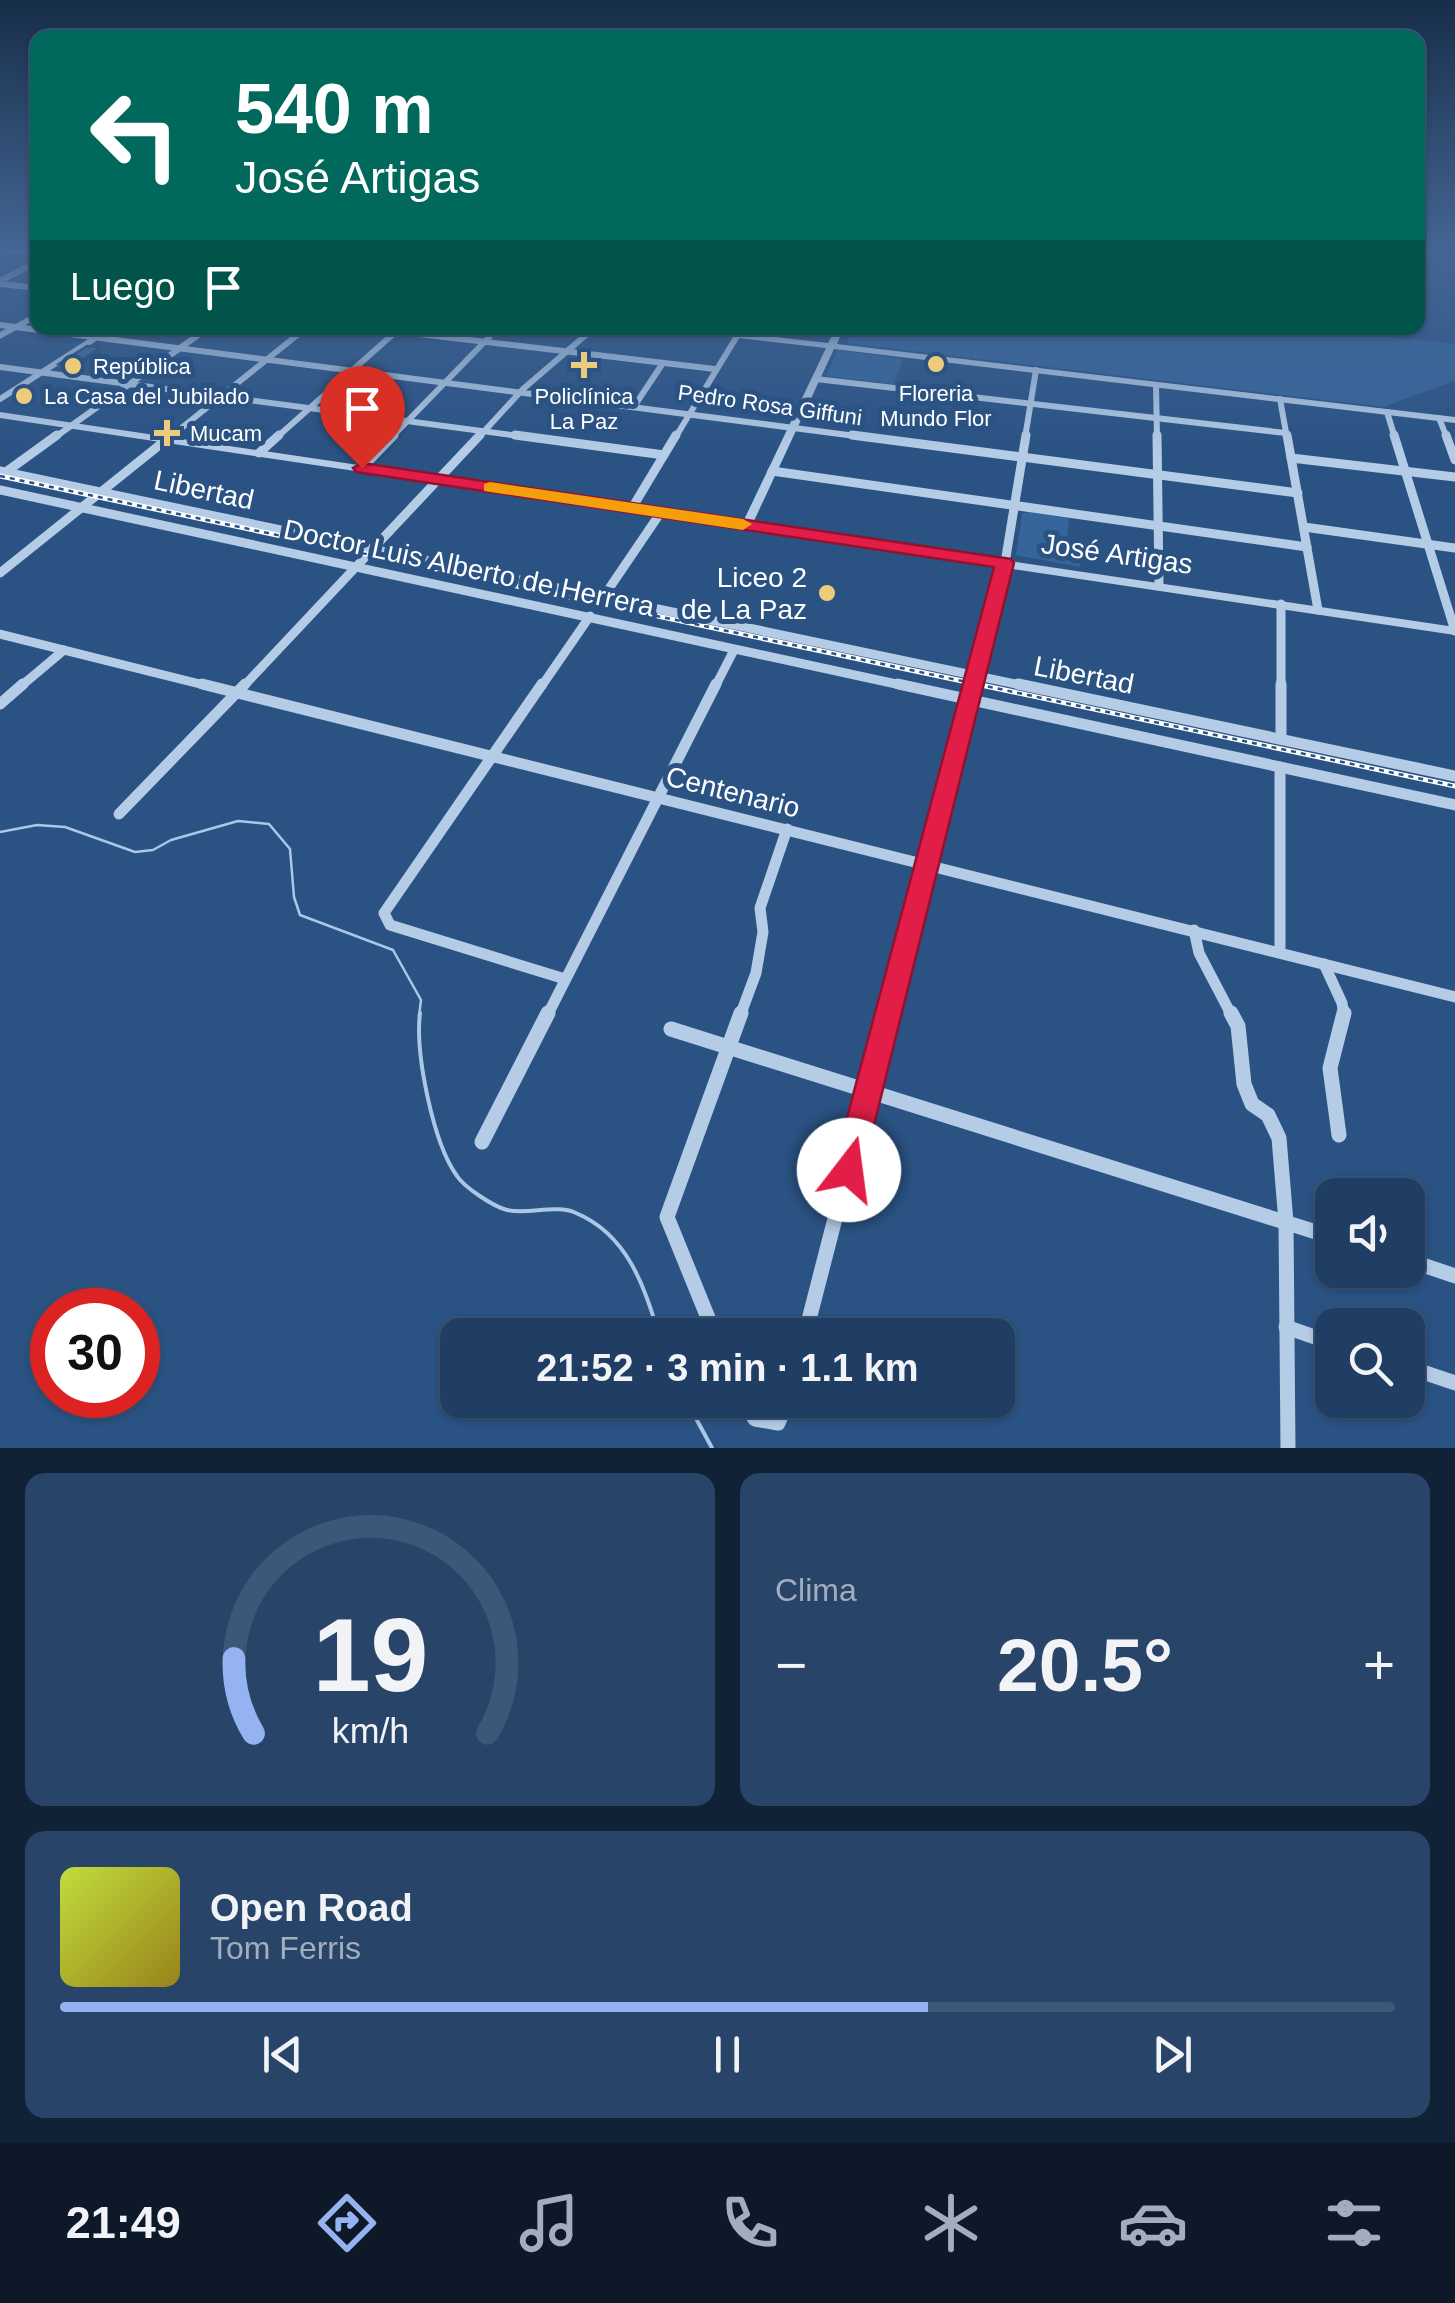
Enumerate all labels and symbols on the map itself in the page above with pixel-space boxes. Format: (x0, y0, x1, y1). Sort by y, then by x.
marker: Policlínica La Paz (571, 352, 597, 378)
marker: Floreria Mundo Flor (925, 353, 947, 375)
place label: República (93, 354, 192, 379)
marker: República (62, 355, 84, 377)
pin (320, 366, 405, 469)
street label: Pedro Rosa Giffuni (676, 380, 864, 430)
place label: Floreria Mundo Flor (880, 381, 992, 431)
place label: La Casa del Jubilado (44, 384, 249, 409)
place label: Policlínica La Paz (534, 384, 634, 434)
marker: La Casa del Jubilado (13, 385, 35, 407)
marker: Mucam (154, 420, 180, 446)
place label: Mucam (190, 421, 262, 446)
street label: Libertad (151, 464, 257, 516)
street label: Doctor Luis Alberto de Herrera (281, 514, 658, 623)
street label: José Artigas (1039, 528, 1195, 580)
place label: Liceo 2 de La Paz (681, 562, 807, 625)
marker: Liceo 2 de La Paz (816, 582, 838, 604)
street label: Libertad (1031, 650, 1137, 700)
street label: Centenario (663, 760, 803, 824)
position arrow (797, 1118, 901, 1222)
speed limit sign: 30 (30, 1288, 160, 1418)

